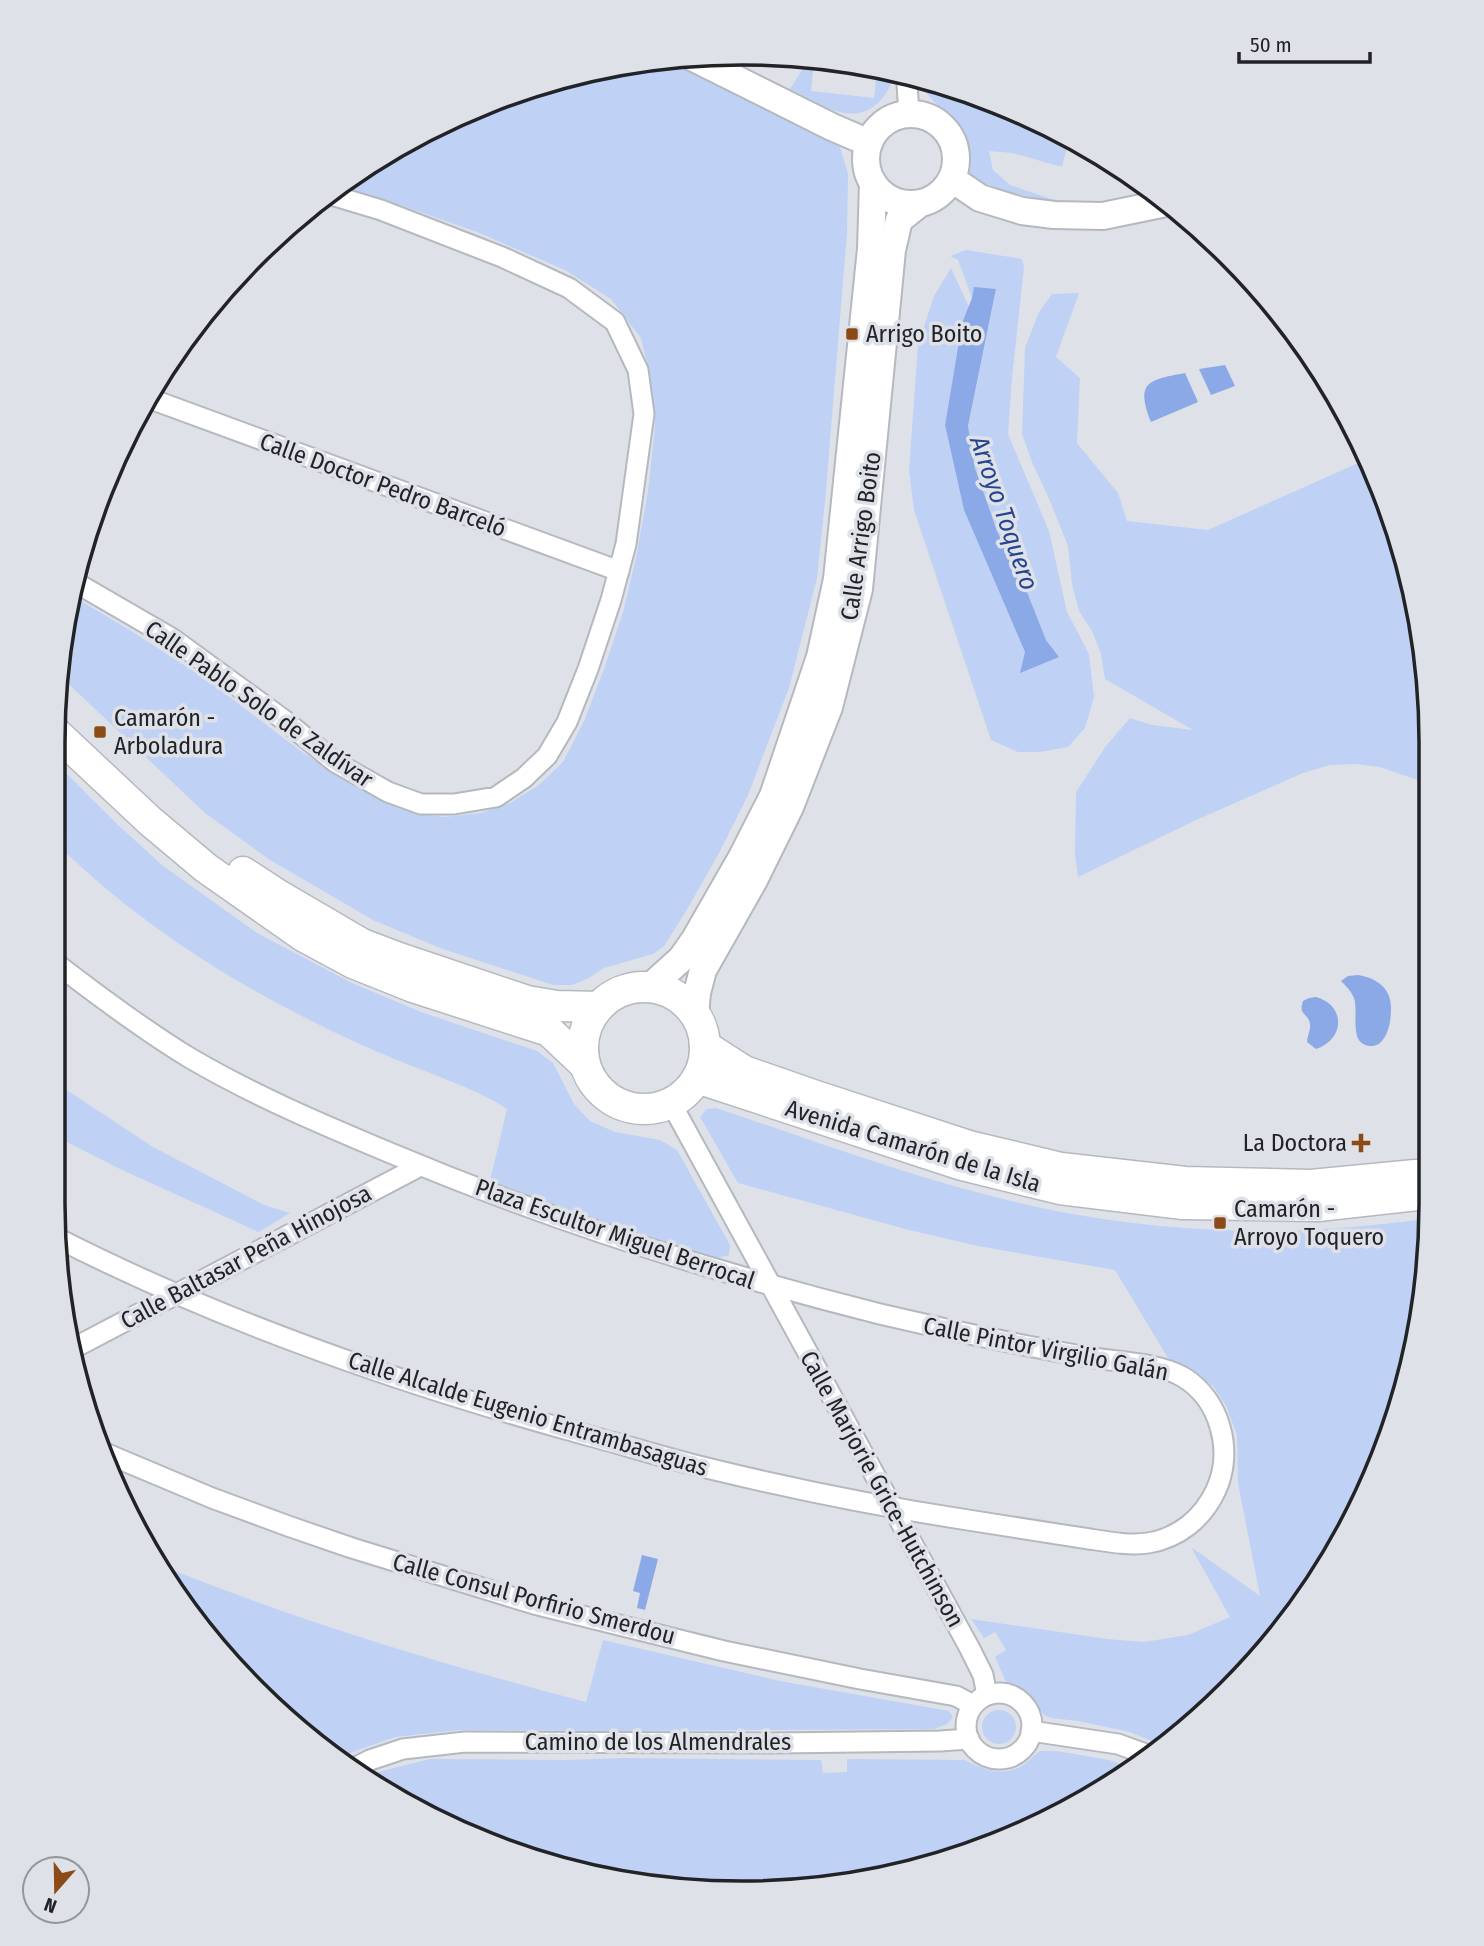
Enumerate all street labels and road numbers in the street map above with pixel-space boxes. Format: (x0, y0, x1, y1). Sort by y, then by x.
street label: Calle Doctor Pedro Barceló (256, 427, 510, 543)
street label: Calle Arrigo Boito (835, 450, 887, 622)
street label: Calle Pablo Solo de Zaldívar (140, 615, 379, 794)
street label: Avenida Camarón de la Isla (782, 1094, 1044, 1198)
street label: Plaza Escultor Miguel Berrocal (472, 1173, 758, 1295)
street label: Calle Baltasar Peña Hinojosa (116, 1179, 376, 1335)
street label: Calle Pintor Virgilio Galán (921, 1311, 1171, 1387)
street label: Calle Alcalde Eugenio Entrambasaguas (345, 1346, 711, 1482)
street label: Calle Marjorie Grice-Hutchinson (794, 1346, 970, 1632)
street label: Calle Consul Porfirio Smerdou (390, 1548, 678, 1650)
street label: Camino de los Almendrales (525, 1728, 791, 1756)

